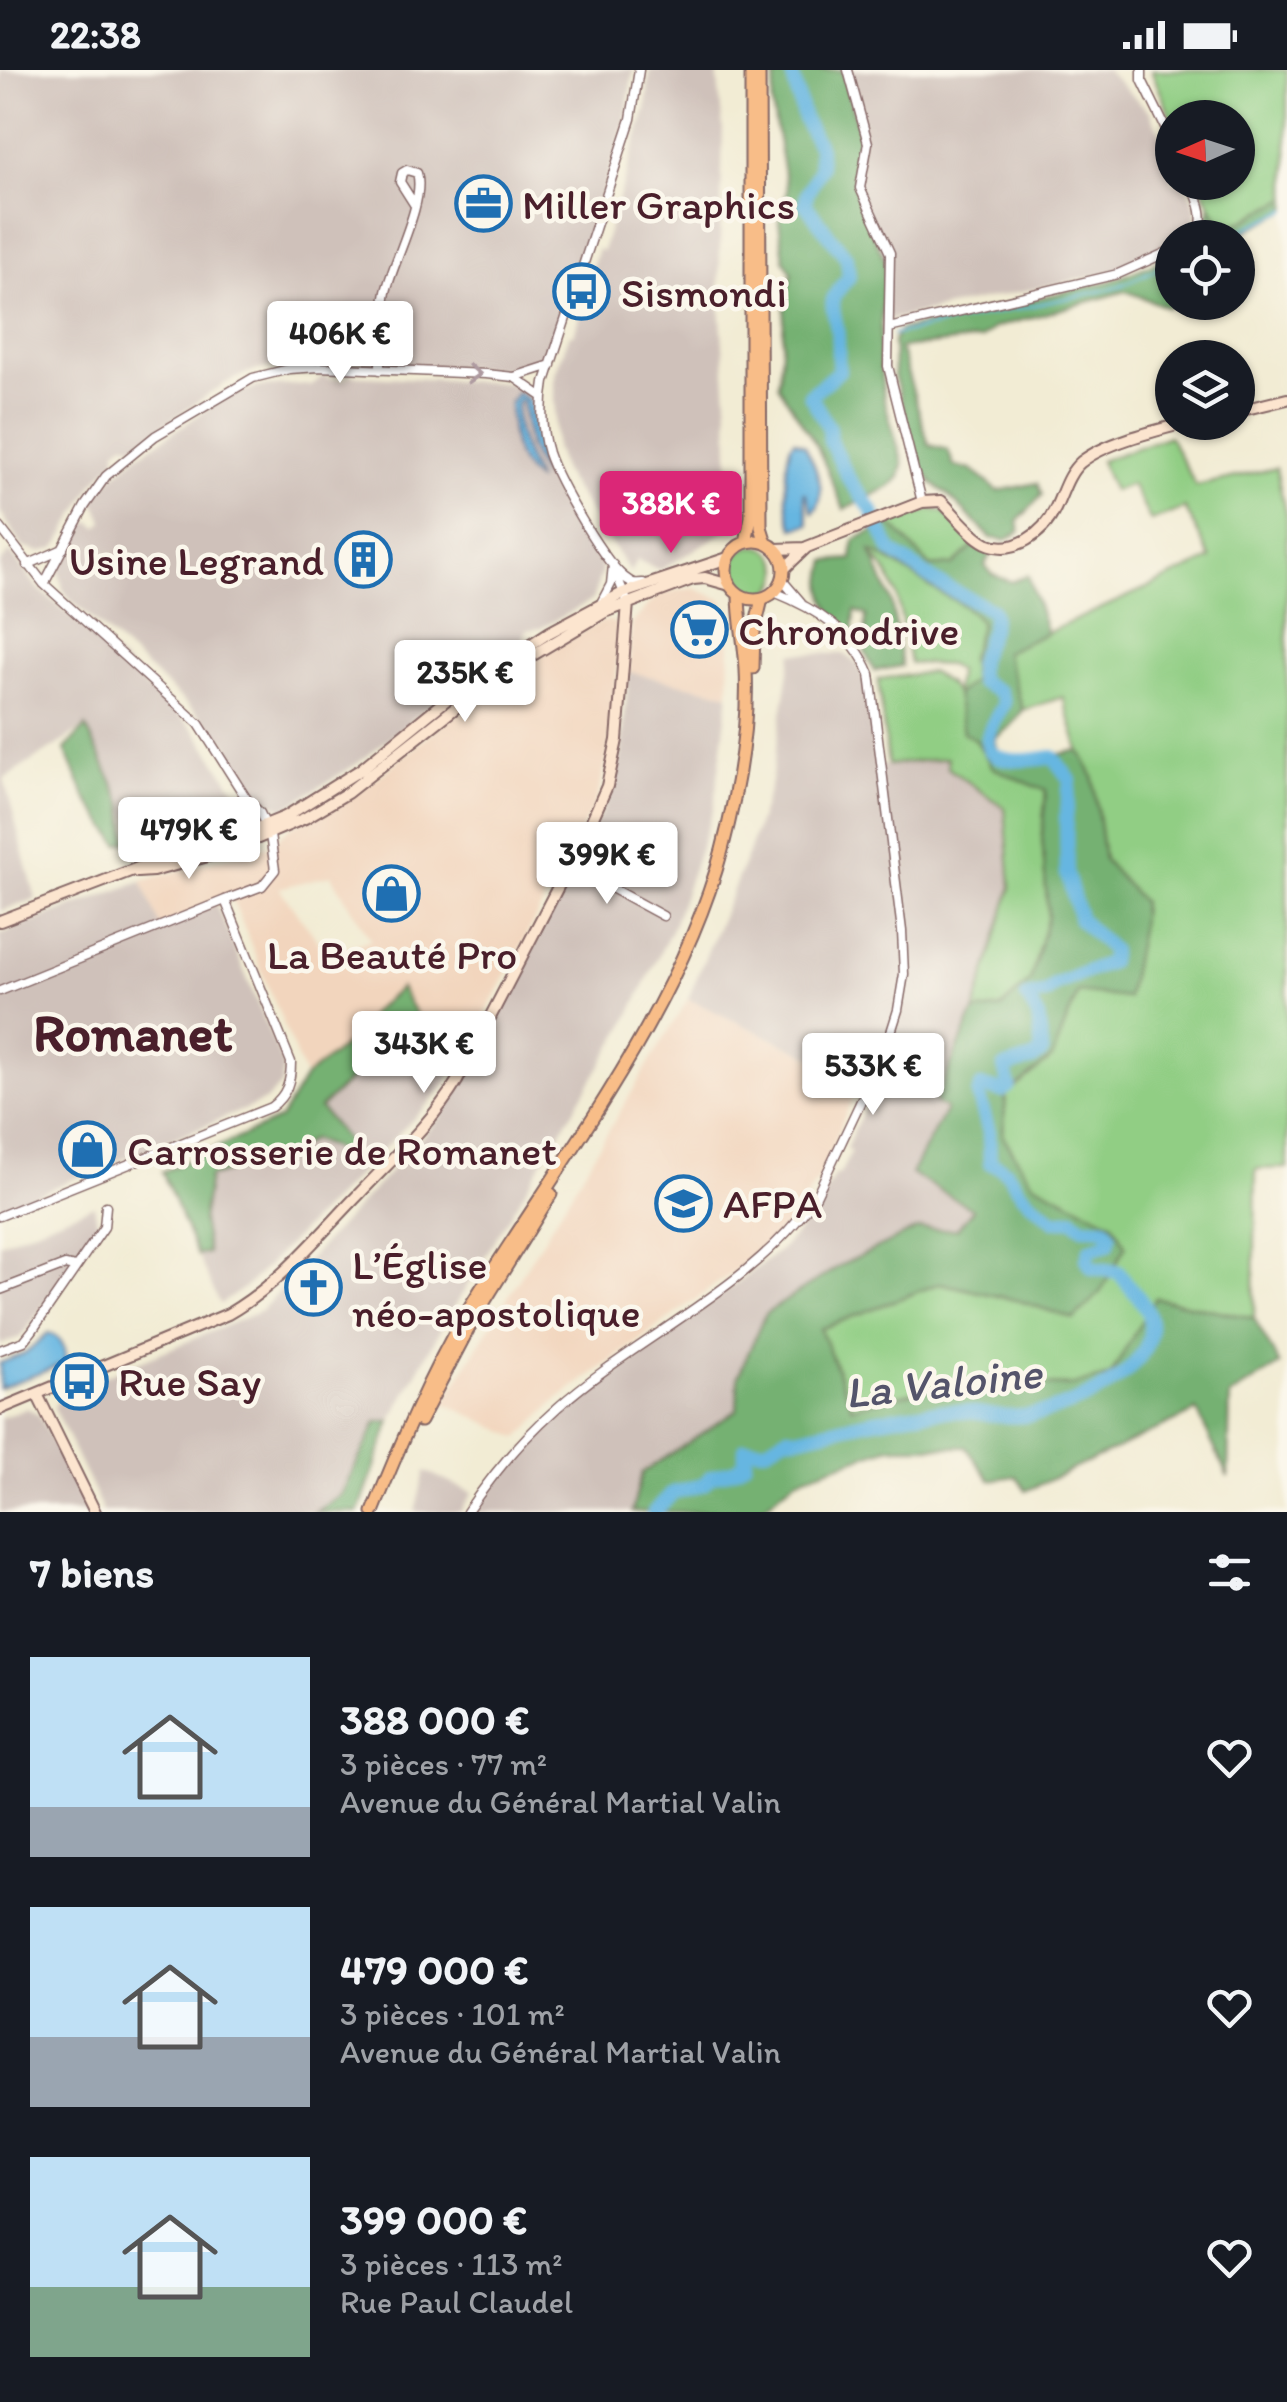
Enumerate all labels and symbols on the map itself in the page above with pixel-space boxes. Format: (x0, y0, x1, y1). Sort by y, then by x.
north arrow (1155, 100, 1255, 200)
office icon: Miller Graphics (453, 174, 513, 234)
place label: Miller Graphics (522, 179, 795, 230)
bus stop icon: Sismondi (552, 262, 612, 322)
place label: Sismondi (621, 267, 787, 318)
pin: 406K € (259, 301, 421, 386)
one-way arrow (467, 363, 483, 384)
pin: 388K € (590, 471, 752, 556)
building icon: Usine Legrand (333, 530, 393, 590)
place label: Usine Legrand (68, 535, 324, 586)
supermarket icon: Chronodrive (669, 600, 729, 660)
place label: Chronodrive (738, 605, 959, 656)
pin: 235K € (384, 640, 546, 725)
pin: 479K € (108, 797, 270, 882)
pin: 399K € (526, 822, 688, 907)
shop icon: La Beauté Pro (362, 864, 422, 924)
place label: La Beauté Pro (267, 929, 517, 980)
district label: Romanet (33, 1002, 233, 1064)
pin: 343K € (343, 1011, 505, 1096)
pin: 533K € (792, 1033, 954, 1118)
shop icon: Carrosserie de Romanet (58, 1120, 118, 1180)
place label: Carrosserie de Romanet (127, 1125, 557, 1176)
school or university icon: AFPA (654, 1173, 714, 1233)
place label: AFPA (723, 1178, 822, 1229)
place label: L’Église néo-apostolique (352, 1239, 641, 1338)
church icon: L’Église néo-apostolique (283, 1258, 343, 1318)
water label: La Valoine (842, 1345, 1046, 1419)
bus stop icon: Rue Say (49, 1351, 109, 1411)
place label: Rue Say (118, 1356, 261, 1407)

